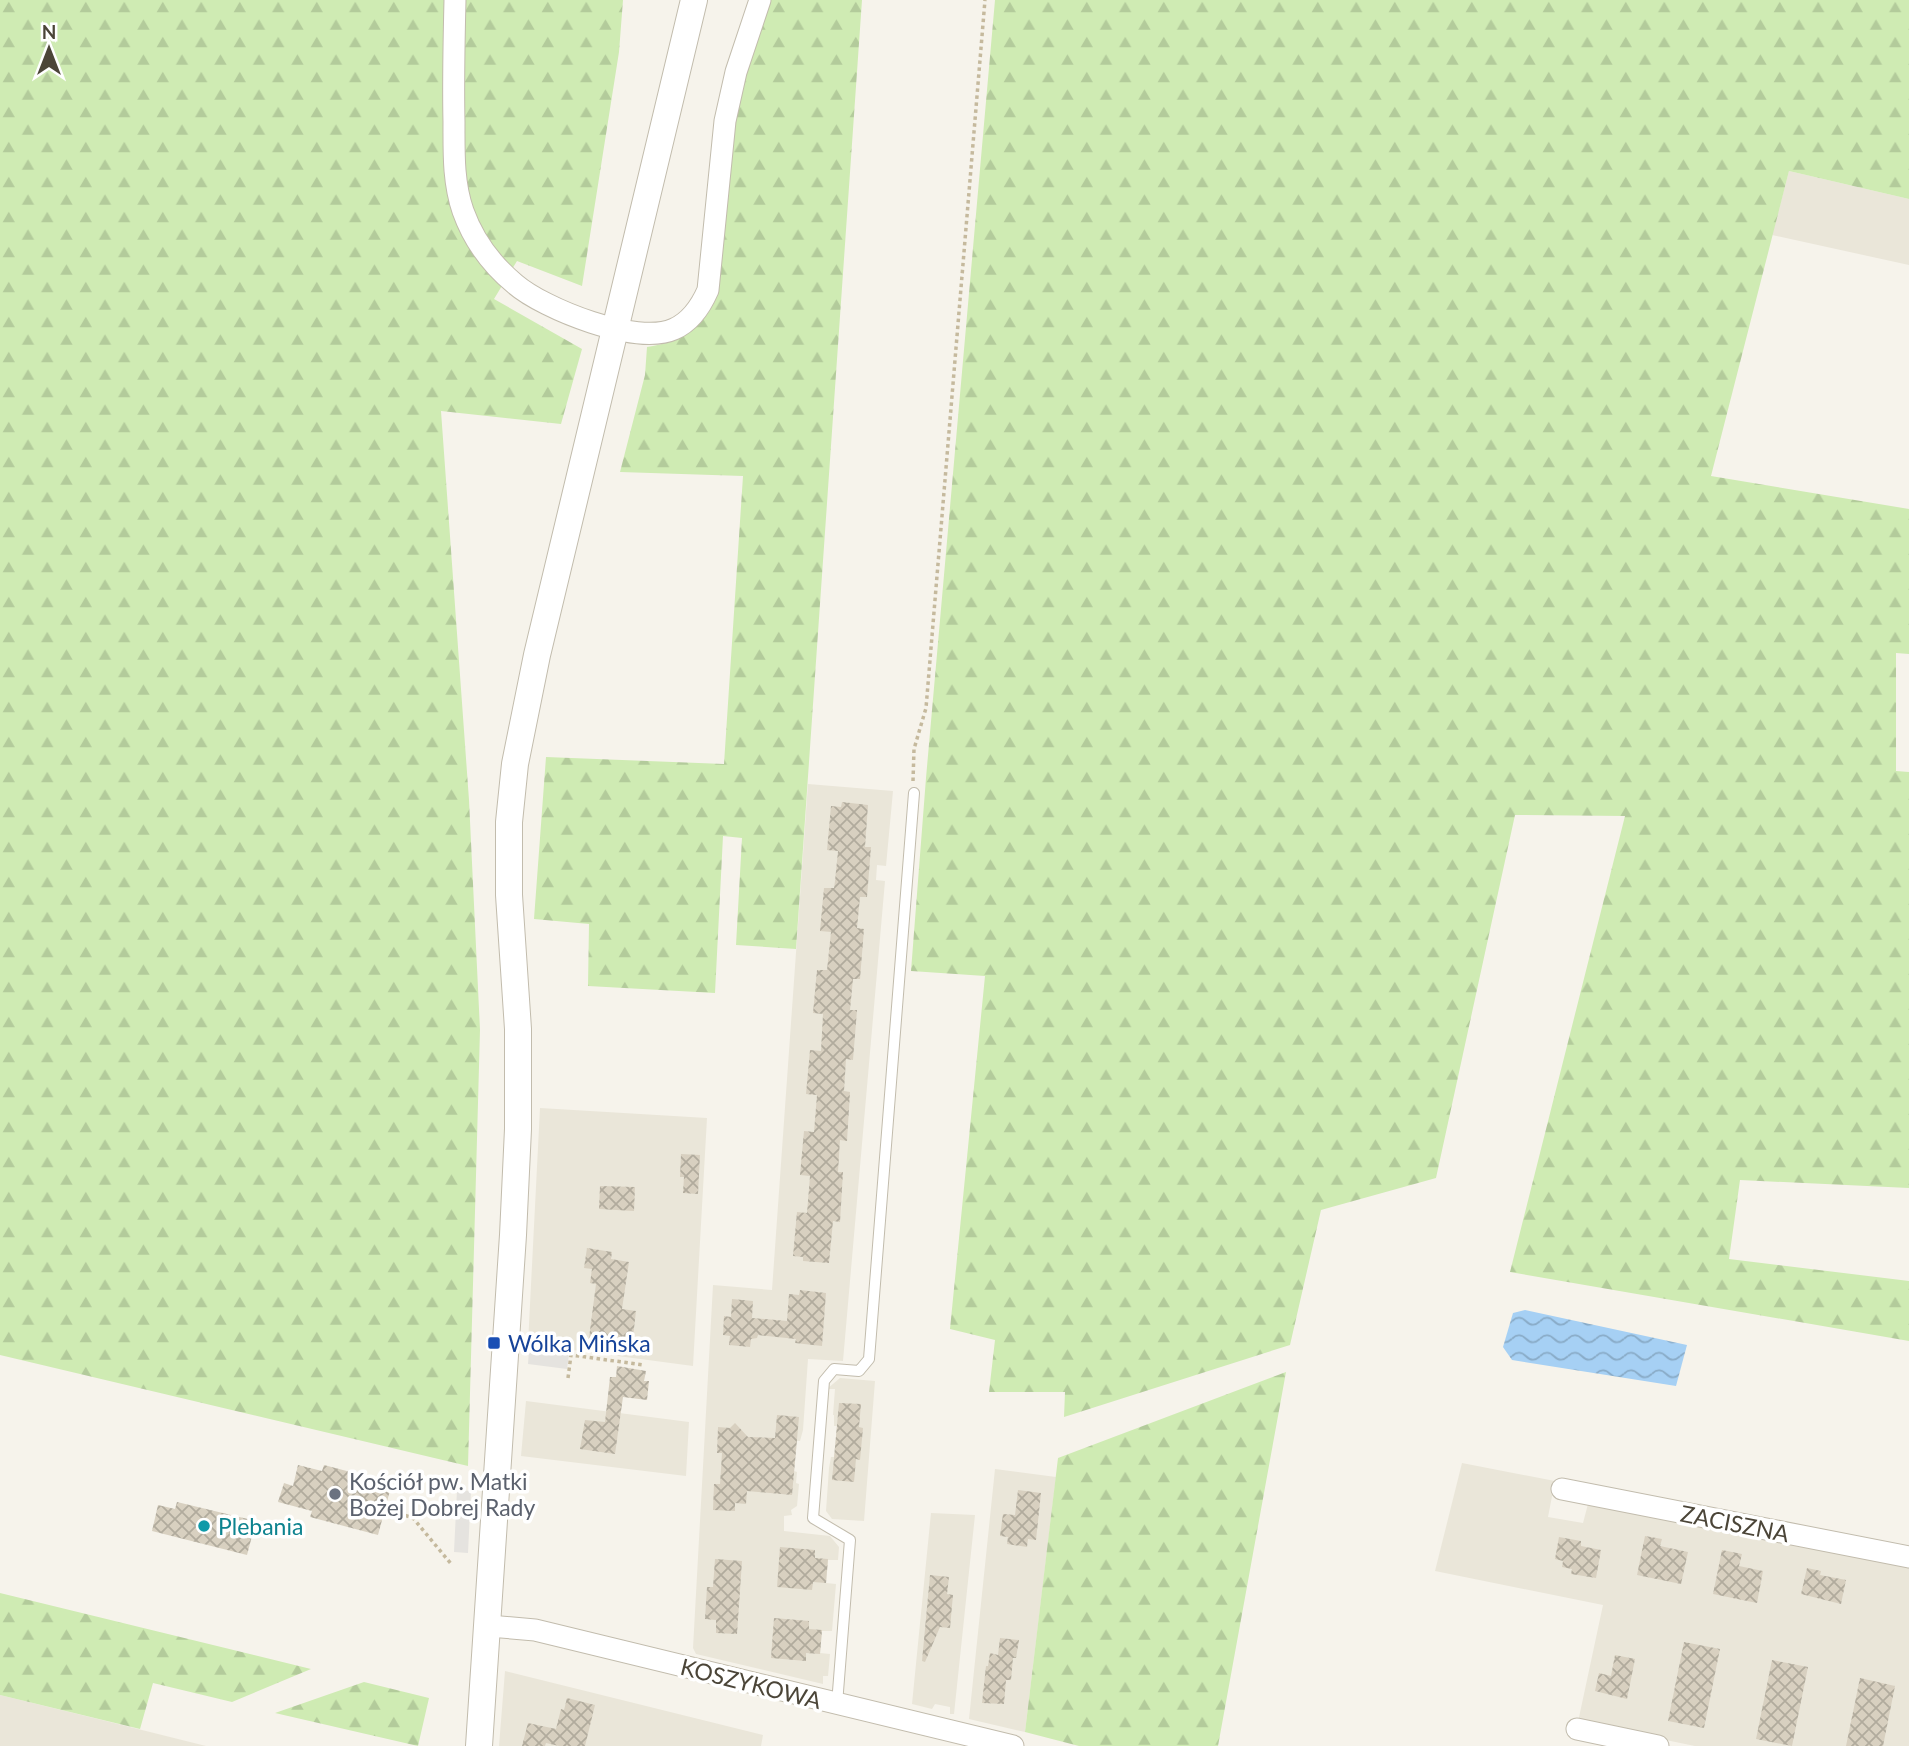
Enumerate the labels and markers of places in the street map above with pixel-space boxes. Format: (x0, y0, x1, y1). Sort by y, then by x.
place label: Wólka Mińska (508, 1329, 651, 1357)
marker: Wólka Mińska (486, 1335, 502, 1351)
place label: Kościół pw. Matki Bożej Dobrej Rady (349, 1467, 535, 1521)
marker: Kościół pw. Matki Bożej Dobrej Rady (327, 1486, 343, 1502)
place label: Plebania (218, 1512, 303, 1540)
marker: Plebania (196, 1518, 212, 1534)

